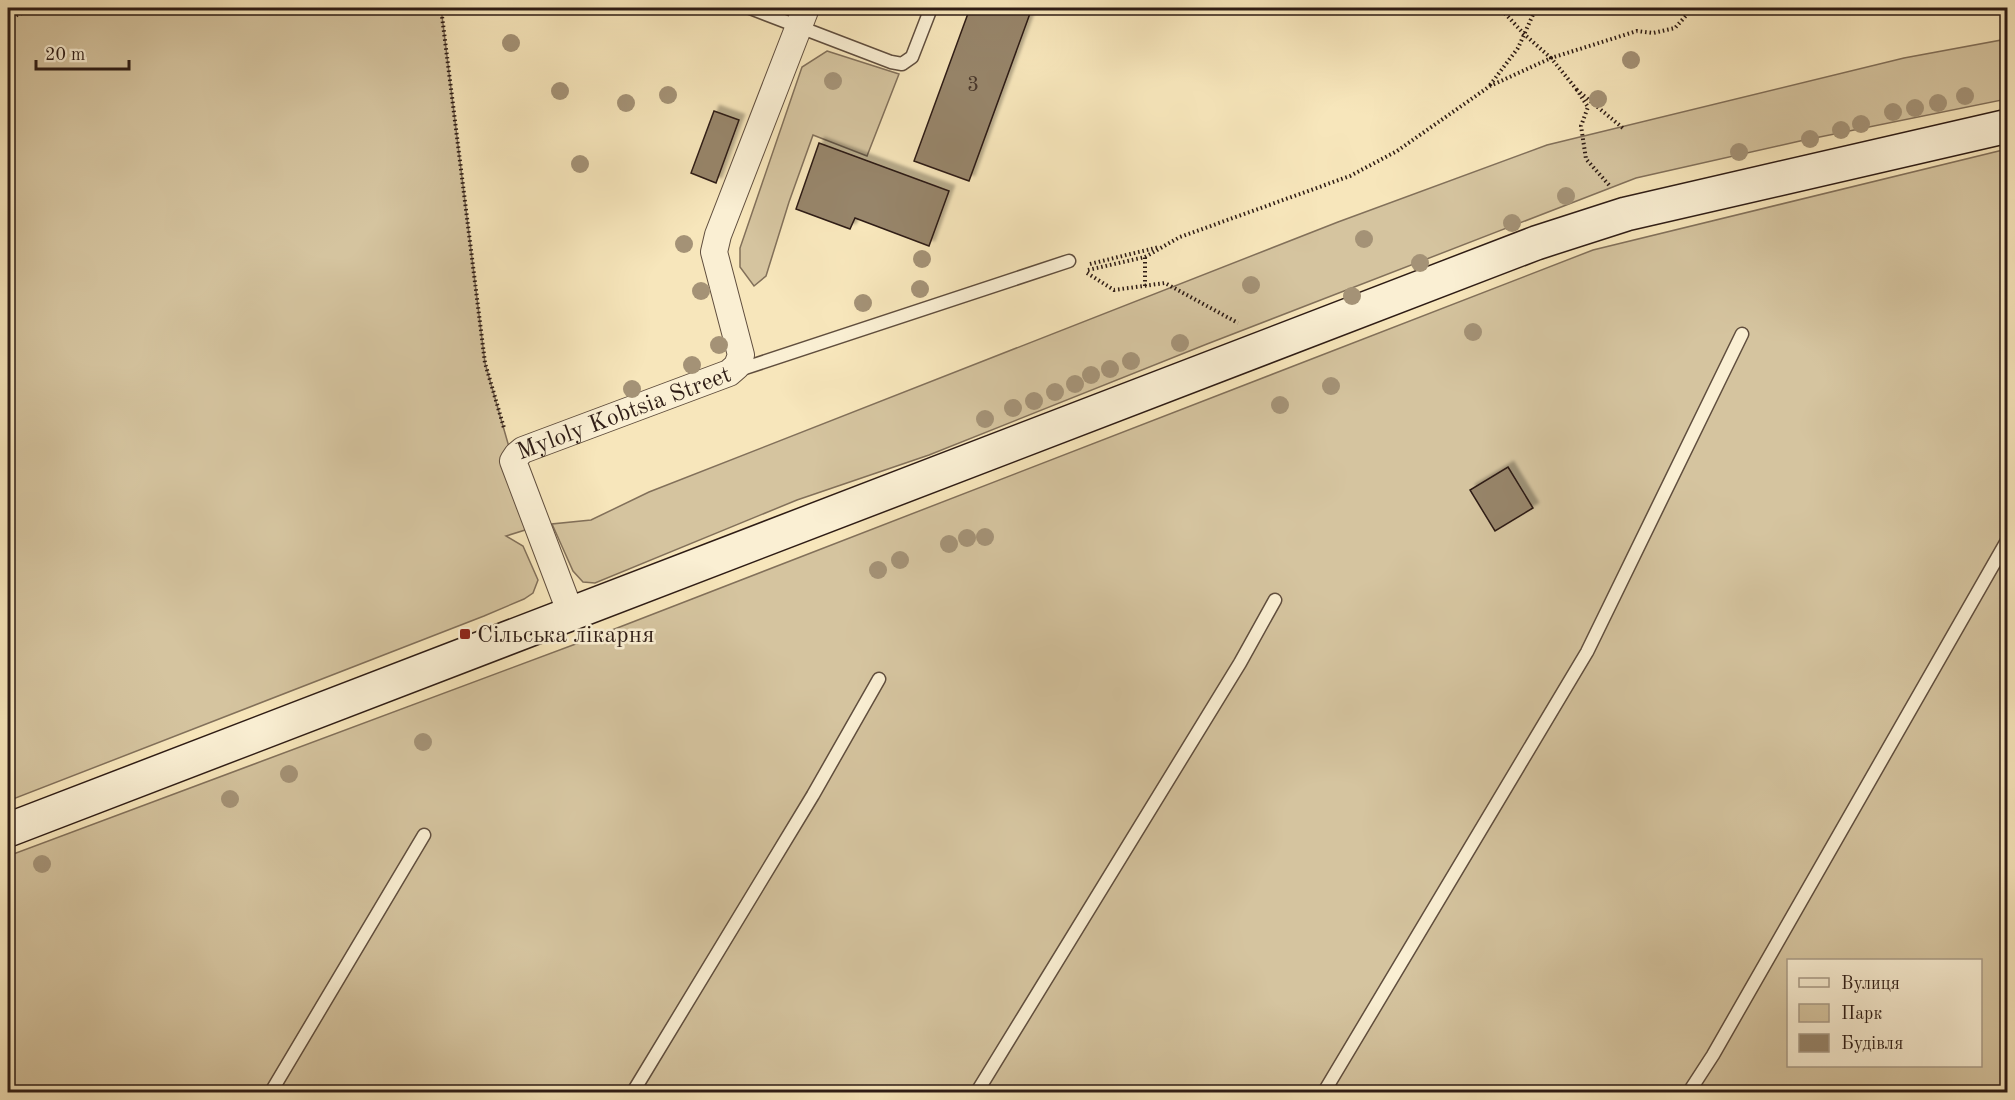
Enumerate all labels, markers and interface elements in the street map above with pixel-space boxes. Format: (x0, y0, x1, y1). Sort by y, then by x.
scale bar (36, 33, 129, 71)
text: 20 m (45, 46, 85, 64)
house number: 3 (967, 75, 979, 96)
street label: Myloly Kobtsia Street (514, 363, 735, 465)
place label: Сільська лікарня (477, 624, 654, 648)
marker: Сільська лікарня (458, 627, 472, 641)
legend (1787, 959, 1982, 1067)
text: Вулиця (1841, 975, 1900, 993)
text: Парк (1841, 1005, 1882, 1023)
text: Будівля (1841, 1035, 1903, 1053)

